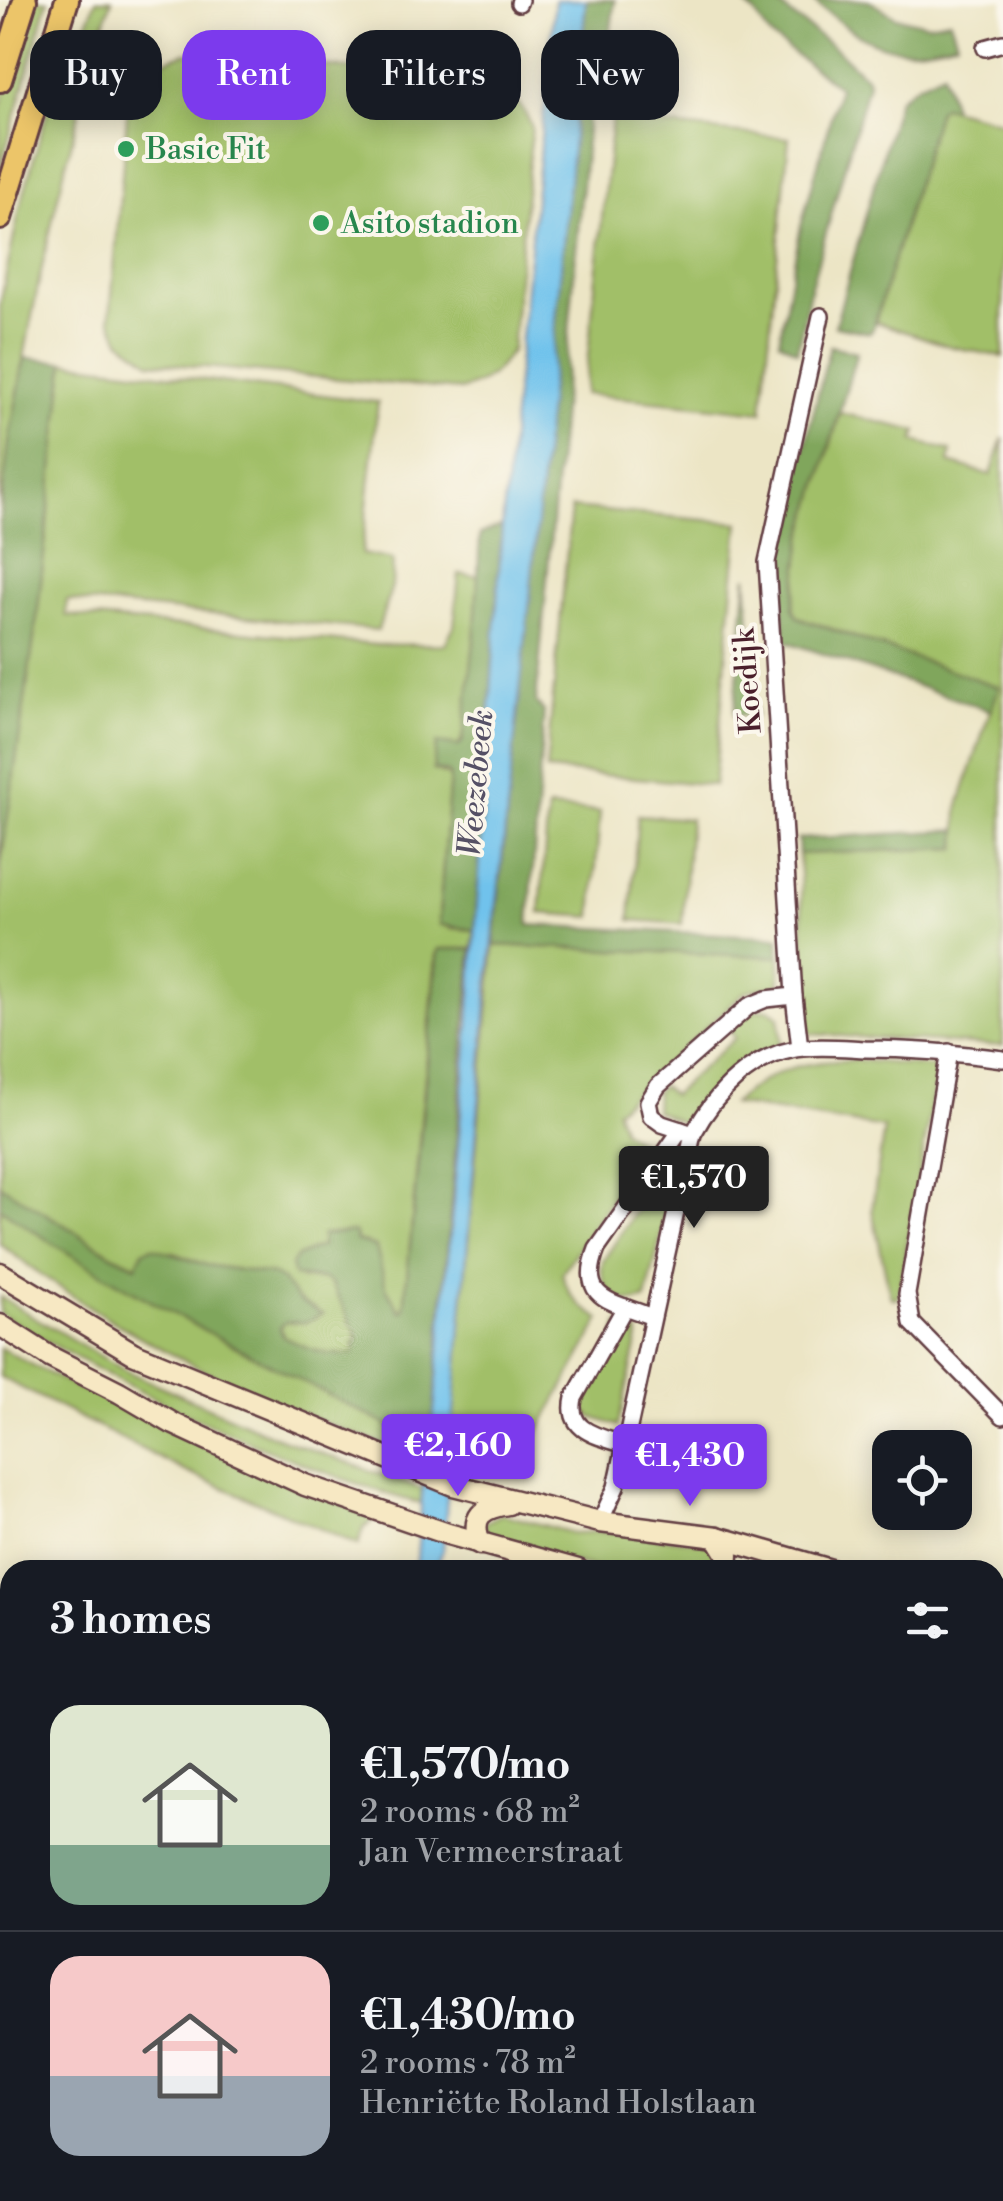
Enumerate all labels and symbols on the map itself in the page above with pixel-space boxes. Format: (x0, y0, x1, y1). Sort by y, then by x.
place label: Basic Fit (145, 131, 267, 169)
marker: Basic Fit (115, 138, 137, 160)
place label: Asito stadion (340, 205, 519, 243)
marker: Asito stadion (310, 212, 332, 234)
street label: Koedijk (725, 626, 771, 735)
water label: Weezebeek (450, 708, 502, 858)
pin: €1,570 (613, 1146, 775, 1231)
pin: €2,160 (377, 1414, 539, 1499)
pin: €1,430 (609, 1424, 771, 1509)

